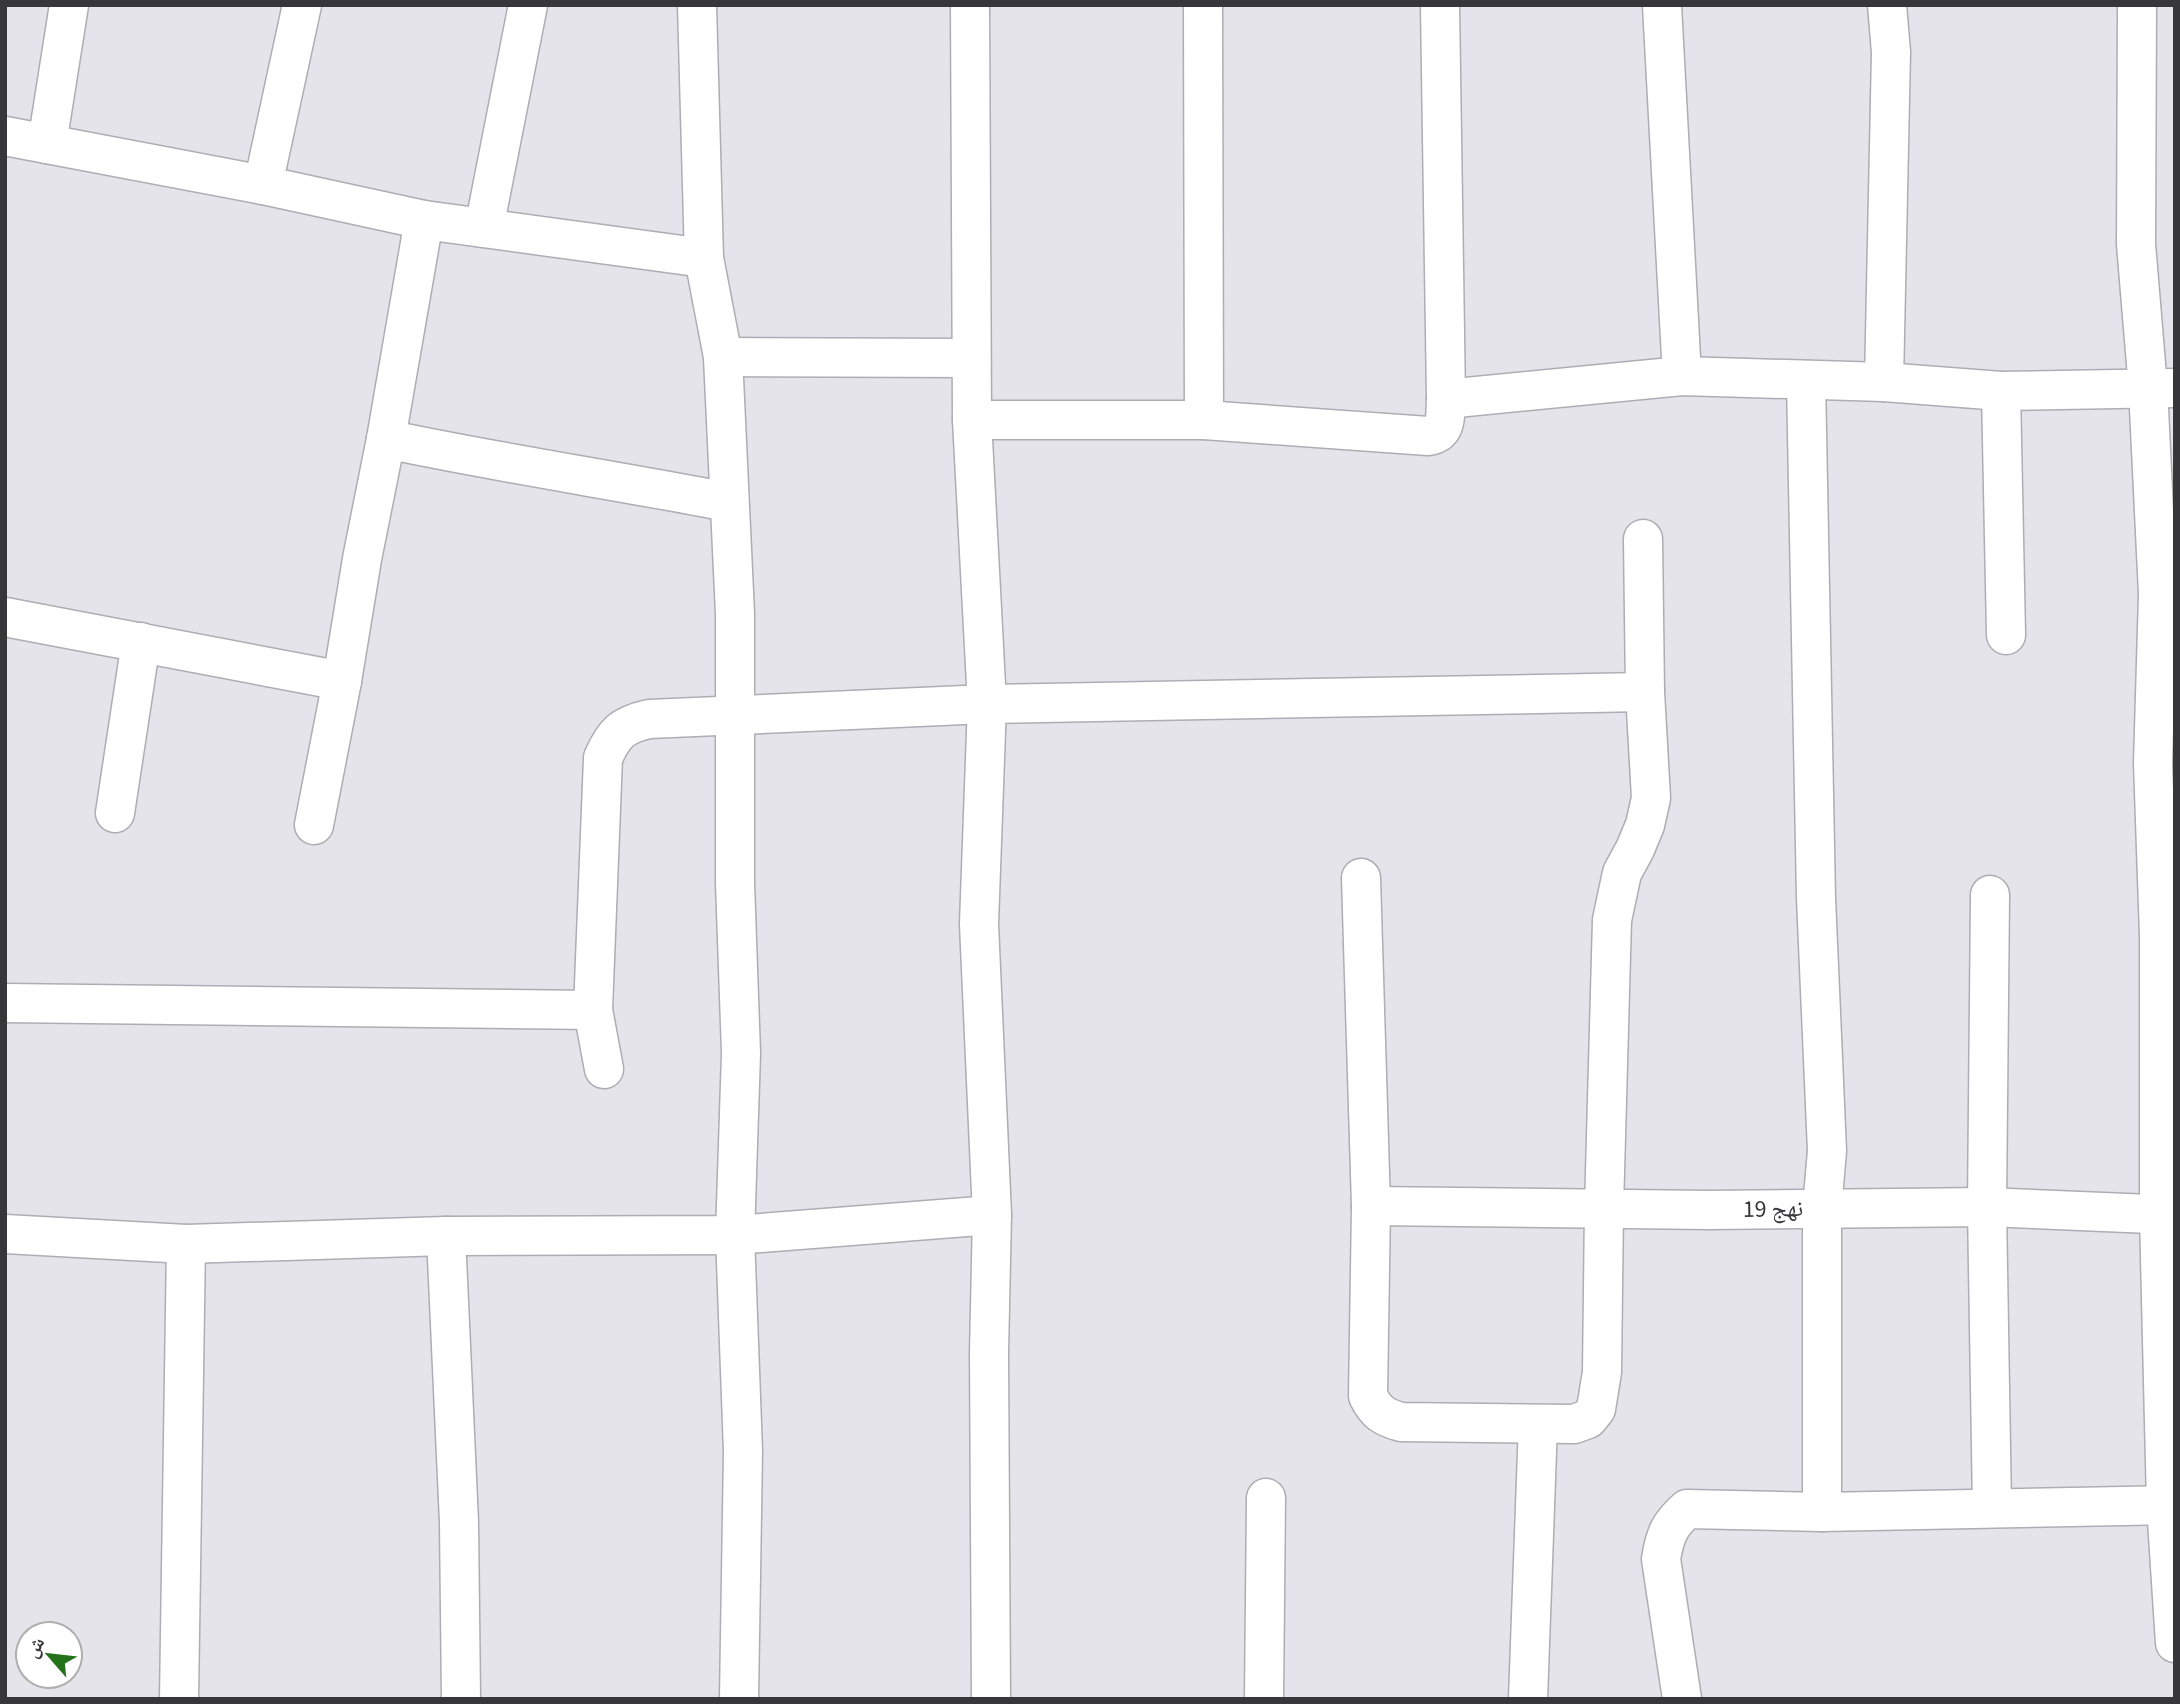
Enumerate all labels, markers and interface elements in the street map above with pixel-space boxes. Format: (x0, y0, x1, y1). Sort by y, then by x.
street label: نهج 19 (1743, 1191, 1803, 1227)
north arrow (14, 1620, 84, 1690)
text: ش (19, 1632, 52, 1663)

